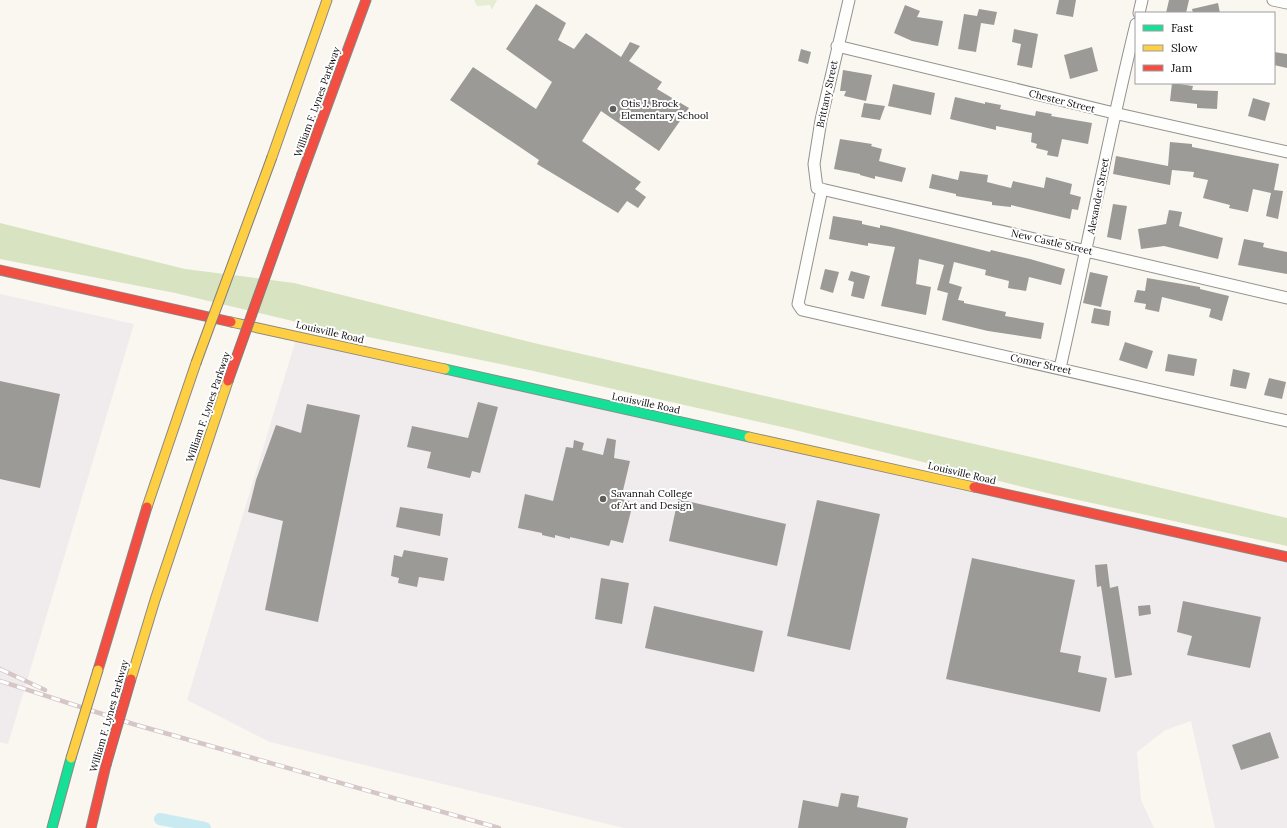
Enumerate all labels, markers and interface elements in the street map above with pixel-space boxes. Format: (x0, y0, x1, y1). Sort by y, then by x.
legend (1135, 12, 1275, 84)
text: Fast (1171, 20, 1194, 35)
text: Slow (1171, 40, 1198, 55)
street label: William F. Lynes Parkway (291, 45, 343, 159)
street label: Brittany Street (813, 59, 841, 129)
text: Jam (1170, 60, 1192, 75)
street label: Chester Street (1028, 87, 1097, 116)
place label: Otis J. Brock Elementary School (621, 97, 709, 122)
marker: Otis J. Brock Elementary School (608, 104, 618, 114)
street label: Alexander Street (1084, 157, 1112, 236)
street label: New Castle Street (1010, 226, 1094, 258)
street label: Louisville Road (295, 318, 365, 346)
street label: William F. Lynes Parkway (183, 349, 233, 464)
street label: Comer Street (1009, 351, 1073, 377)
street label: Louisville Road (611, 389, 681, 417)
street label: Louisville Road (927, 459, 997, 487)
place label: Savannah College of Art and Design (611, 487, 693, 512)
marker: Savannah College of Art and Design (598, 494, 608, 504)
street label: William F. Lynes Parkway (87, 658, 131, 774)

